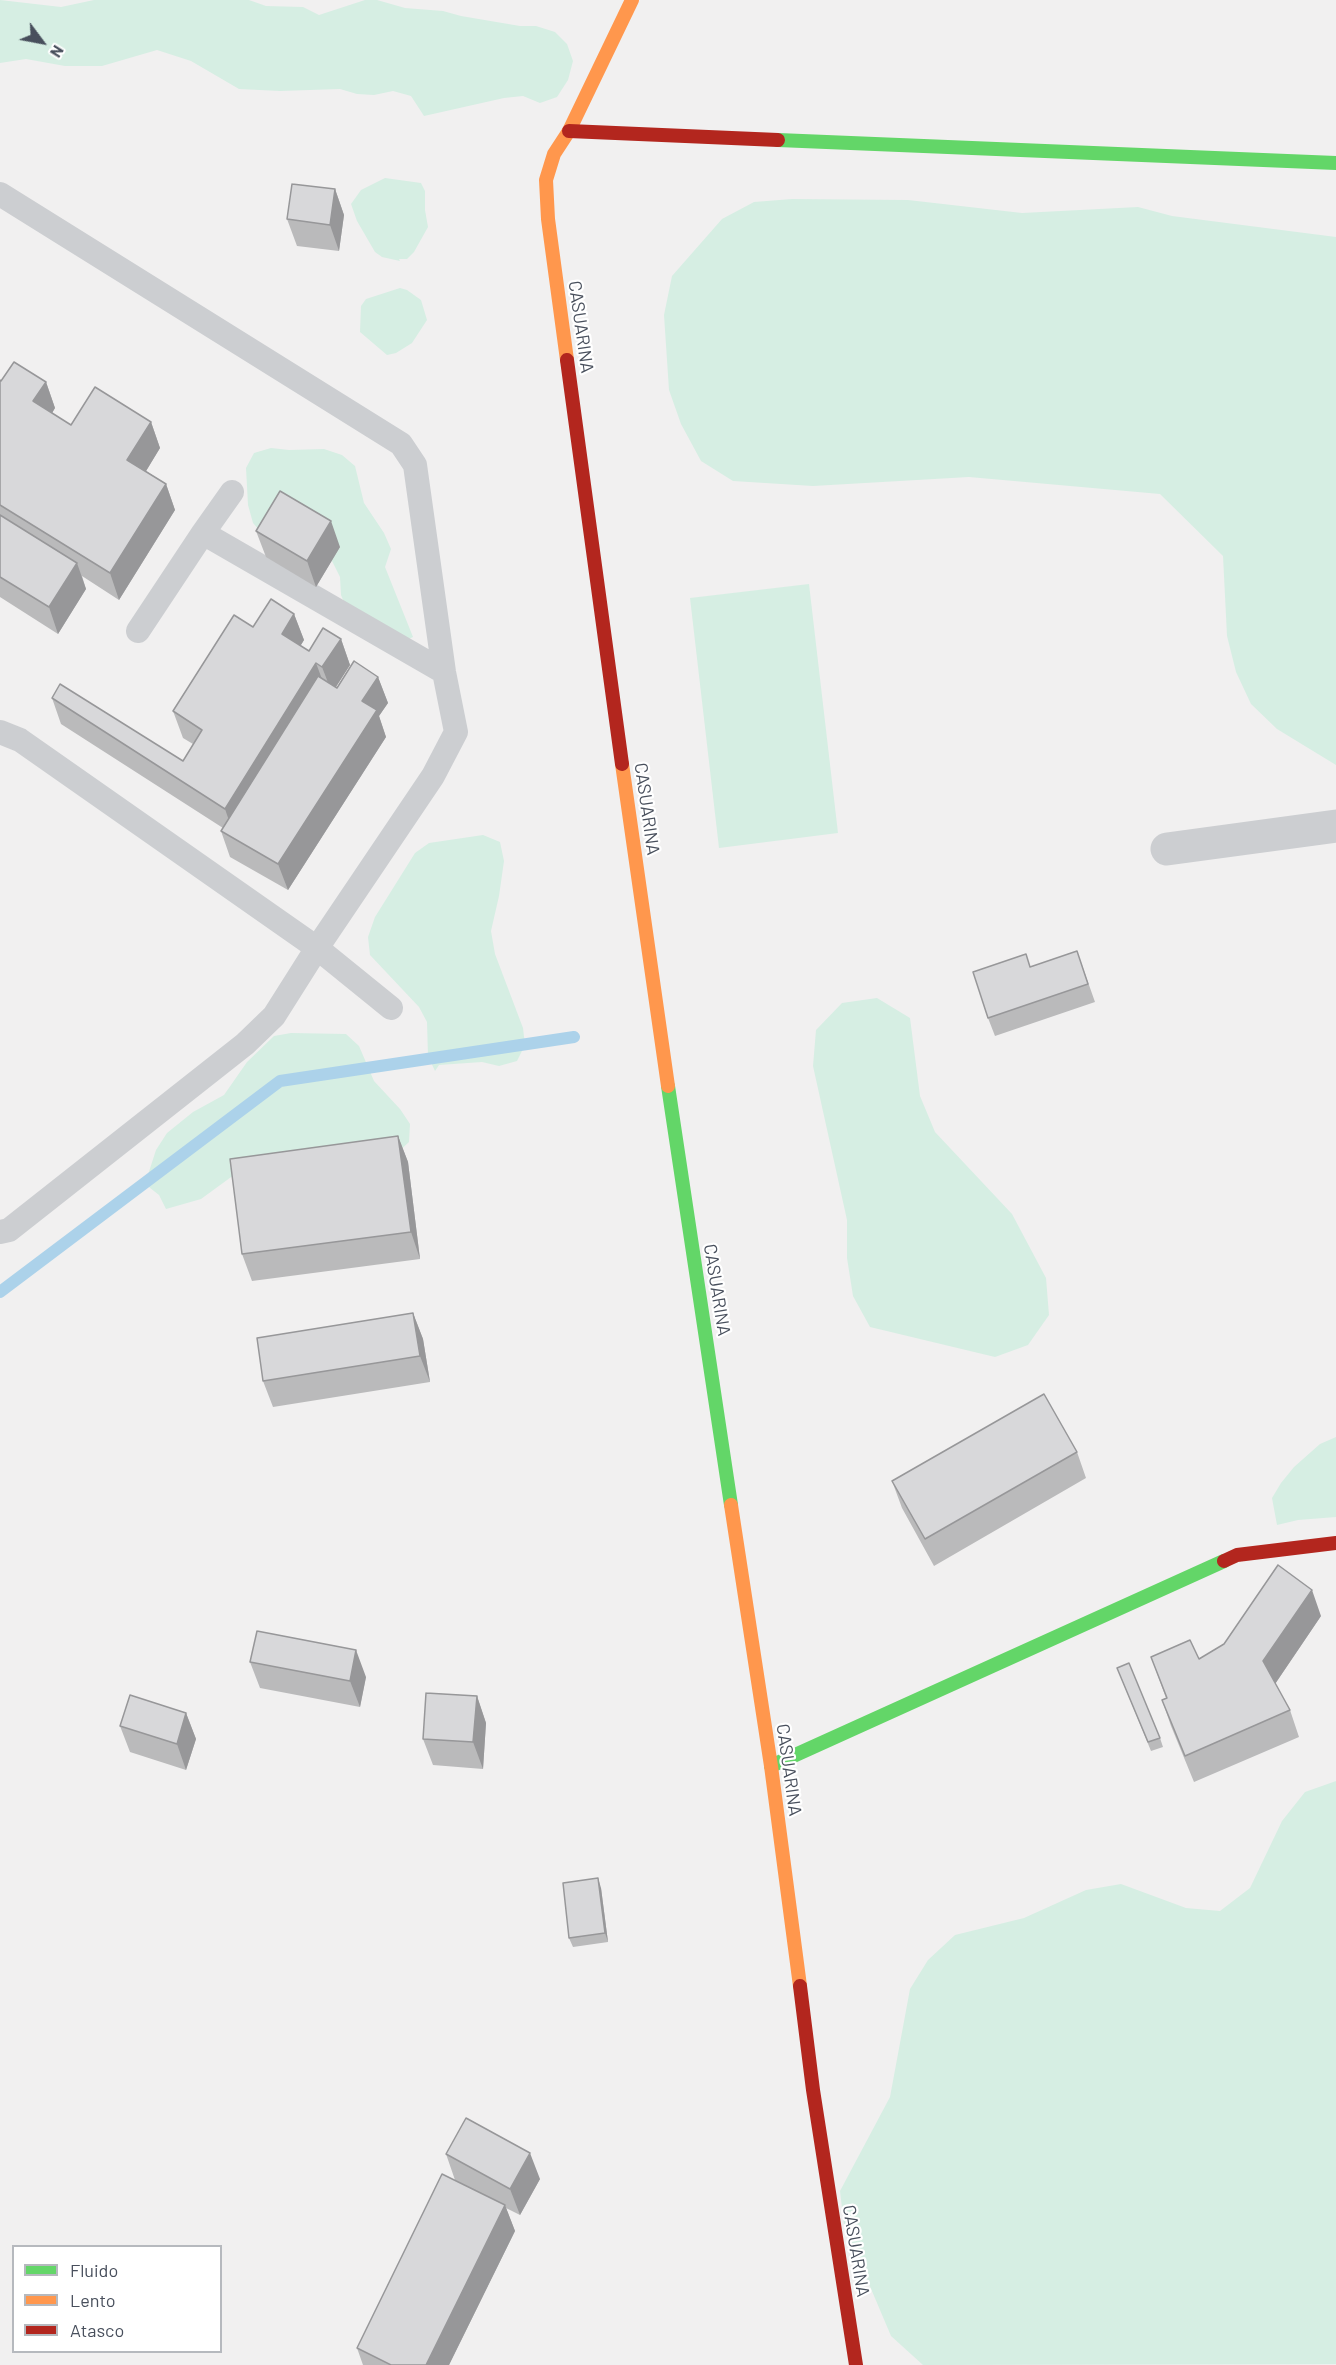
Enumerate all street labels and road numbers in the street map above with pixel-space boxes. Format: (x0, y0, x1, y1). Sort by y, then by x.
street label: CASUARINA (564, 279, 598, 375)
street label: CASUARINA (630, 761, 664, 857)
street label: CASUARINA (699, 1242, 735, 1338)
street label: CASUARINA (772, 1722, 806, 1818)
street label: CASUARINA (838, 2203, 874, 2299)

